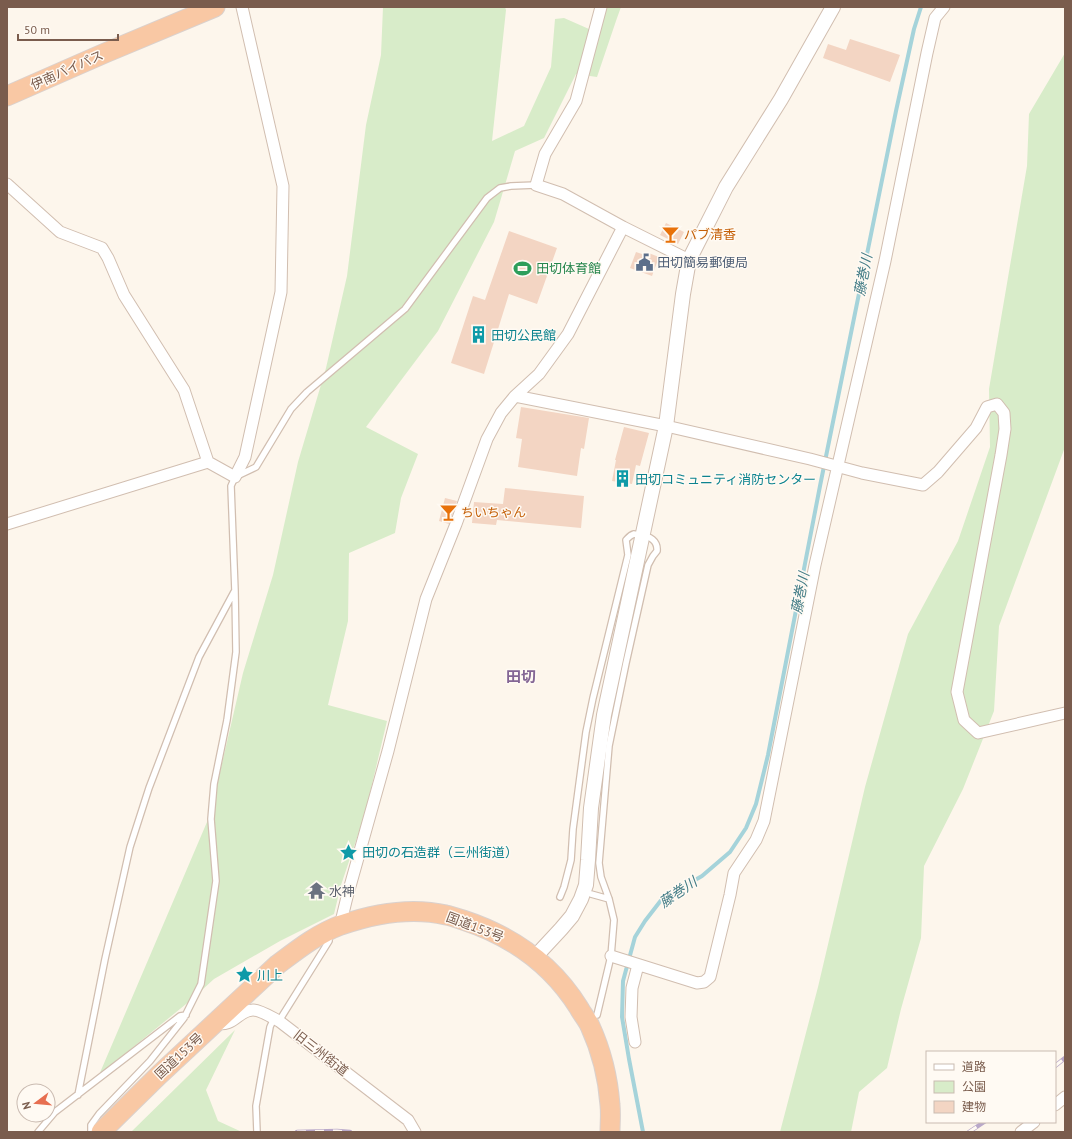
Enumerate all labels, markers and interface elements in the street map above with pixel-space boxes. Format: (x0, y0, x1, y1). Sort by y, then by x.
scale bar (18, 16, 118, 42)
text: 50 m (24, 22, 50, 37)
street label: 伊南バイパス (28, 46, 106, 94)
bar icon: パブ清香 (661, 224, 681, 244)
place label: パブ清香 (684, 226, 736, 243)
water label: 藤巻川 (850, 251, 876, 297)
public building icon: 田切簡易郵便局 (634, 252, 654, 272)
place label: 田切簡易郵便局 (657, 254, 748, 271)
sports icon: 田切体育館 (513, 258, 533, 278)
place label: 田切体育館 (536, 260, 601, 277)
building icon: 田切公民館 (468, 325, 488, 345)
place label: 田切公民館 (491, 327, 556, 344)
building icon: 田切コミュニティ消防センター (612, 469, 632, 489)
place label: 田切コミュニティ消防センター (635, 471, 816, 488)
bar icon: ちいちゃん (438, 502, 458, 522)
place label: ちいちゃん (461, 504, 526, 521)
water label: 藤巻川 (787, 569, 813, 615)
district label: 田切 (506, 667, 536, 686)
place icon: 田切の石造群（三州街道） (339, 842, 359, 862)
place label: 田切の石造群（三州街道） (362, 844, 518, 861)
water label: 藤巻川 (656, 872, 702, 911)
temple icon: 水神 (306, 881, 326, 901)
place label: 水神 (329, 883, 355, 900)
street label: 国道153号 (444, 908, 506, 946)
place icon: 川上 (234, 965, 254, 985)
place label: 川上 (257, 967, 283, 984)
street label: 旧三州街道 (290, 1026, 352, 1080)
street label: 国道153号 (151, 1029, 207, 1083)
legend (926, 1051, 1056, 1123)
text: 道路 (962, 1059, 986, 1074)
text: 公園 (962, 1079, 986, 1094)
north arrow (16, 1083, 56, 1123)
text: 建物 (962, 1099, 986, 1114)
text: N (19, 1100, 34, 1111)

